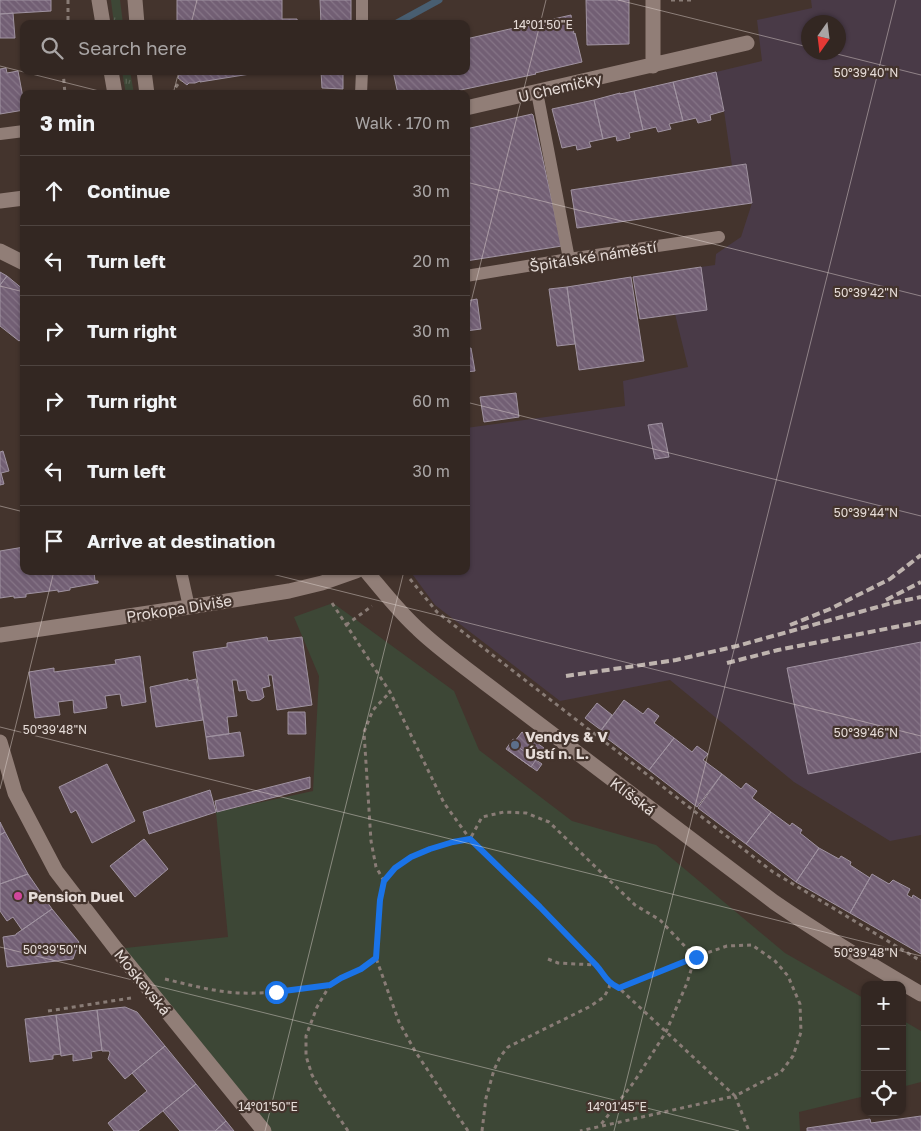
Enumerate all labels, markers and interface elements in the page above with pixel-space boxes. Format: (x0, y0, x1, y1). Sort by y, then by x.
north arrow (801, 15, 846, 60)
text: 14°01'50"E (513, 17, 573, 32)
search box (20, 20, 470, 75)
icon: search (38, 34, 66, 62)
text: Search here (78, 36, 187, 59)
text: 50°39'40"N (834, 65, 898, 80)
street label: U Chemičky (516, 69, 604, 105)
text: 3 min (40, 110, 95, 136)
text: Walk · 170 m (355, 113, 450, 133)
icon: ahead (40, 177, 68, 205)
text: Continue (87, 179, 170, 202)
text: 30 m (413, 181, 450, 201)
street label: Špitálské náměstí (528, 237, 659, 275)
icon: left (40, 247, 68, 275)
text: Turn left (87, 249, 166, 272)
text: 20 m (413, 251, 450, 271)
text: 50°39'42"N (834, 285, 898, 300)
icon: right (40, 317, 68, 345)
text: Turn right (87, 319, 177, 342)
text: 30 m (413, 321, 450, 341)
icon: right (40, 387, 68, 415)
text: Turn right (87, 389, 177, 412)
text: 60 m (412, 391, 450, 411)
icon: left (40, 457, 68, 485)
text: Turn left (87, 459, 166, 482)
text: 30 m (413, 461, 450, 481)
text: 50°39'44"N (834, 505, 898, 520)
icon: arrive (40, 527, 68, 555)
text: Arrive at destination (87, 529, 275, 552)
street label: Prokopa Diviše (125, 591, 233, 625)
text: 50°39'48"N (23, 722, 87, 737)
text: 50°39'46"N (834, 725, 898, 740)
place label: Vendys & V Ústí n. L. (525, 727, 608, 762)
marker: Vendys & V Ústí n. L. (509, 739, 521, 751)
street label: Klíšská (607, 773, 659, 819)
place label: Pension Duel (28, 887, 124, 905)
marker: Pension Duel (12, 890, 24, 902)
text: 50°39'50"N (23, 942, 87, 957)
street label: Moskevská (111, 945, 175, 1019)
text: 50°39'48"N (834, 945, 898, 960)
route end (685, 946, 708, 969)
route start (265, 981, 288, 1004)
map controls (861, 981, 906, 1116)
button: + (861, 981, 906, 1026)
button: − (861, 1026, 906, 1071)
button: locate (861, 1071, 906, 1116)
text: 14°01'50"E (238, 1099, 298, 1114)
text: 14°01'45"E (587, 1099, 647, 1114)

